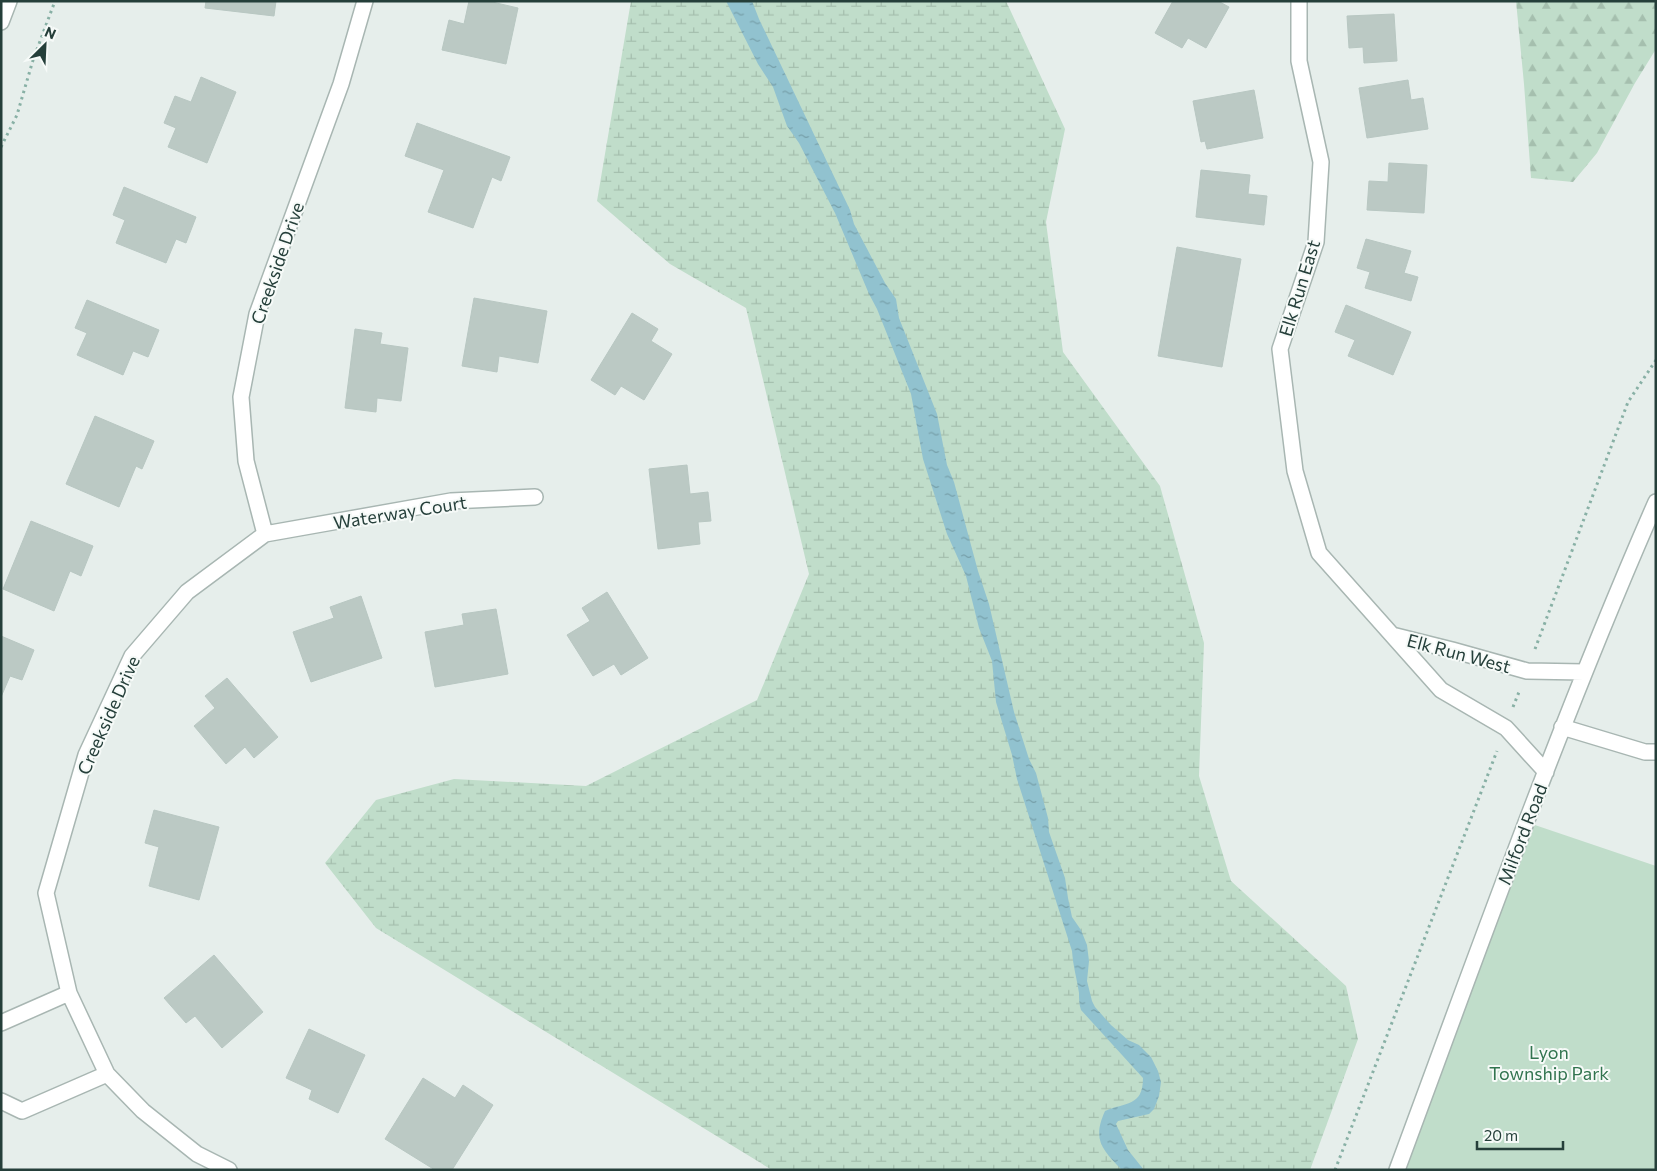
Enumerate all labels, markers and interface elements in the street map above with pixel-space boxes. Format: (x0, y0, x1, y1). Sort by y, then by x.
north arrow (20, 20, 70, 70)
text: N (42, 23, 59, 43)
street label: Creekside Drive (246, 199, 308, 327)
street label: Elk Run East (1274, 237, 1324, 339)
street label: Waterway Court (332, 491, 468, 533)
street label: Elk Run West (1405, 629, 1513, 677)
street label: Creekside Drive (72, 652, 144, 778)
street label: Milford Road (1493, 780, 1551, 888)
park label: Lyon Township Park (1489, 1041, 1609, 1084)
scale bar (1477, 1118, 1563, 1150)
text: 20 m (1484, 1126, 1518, 1144)

